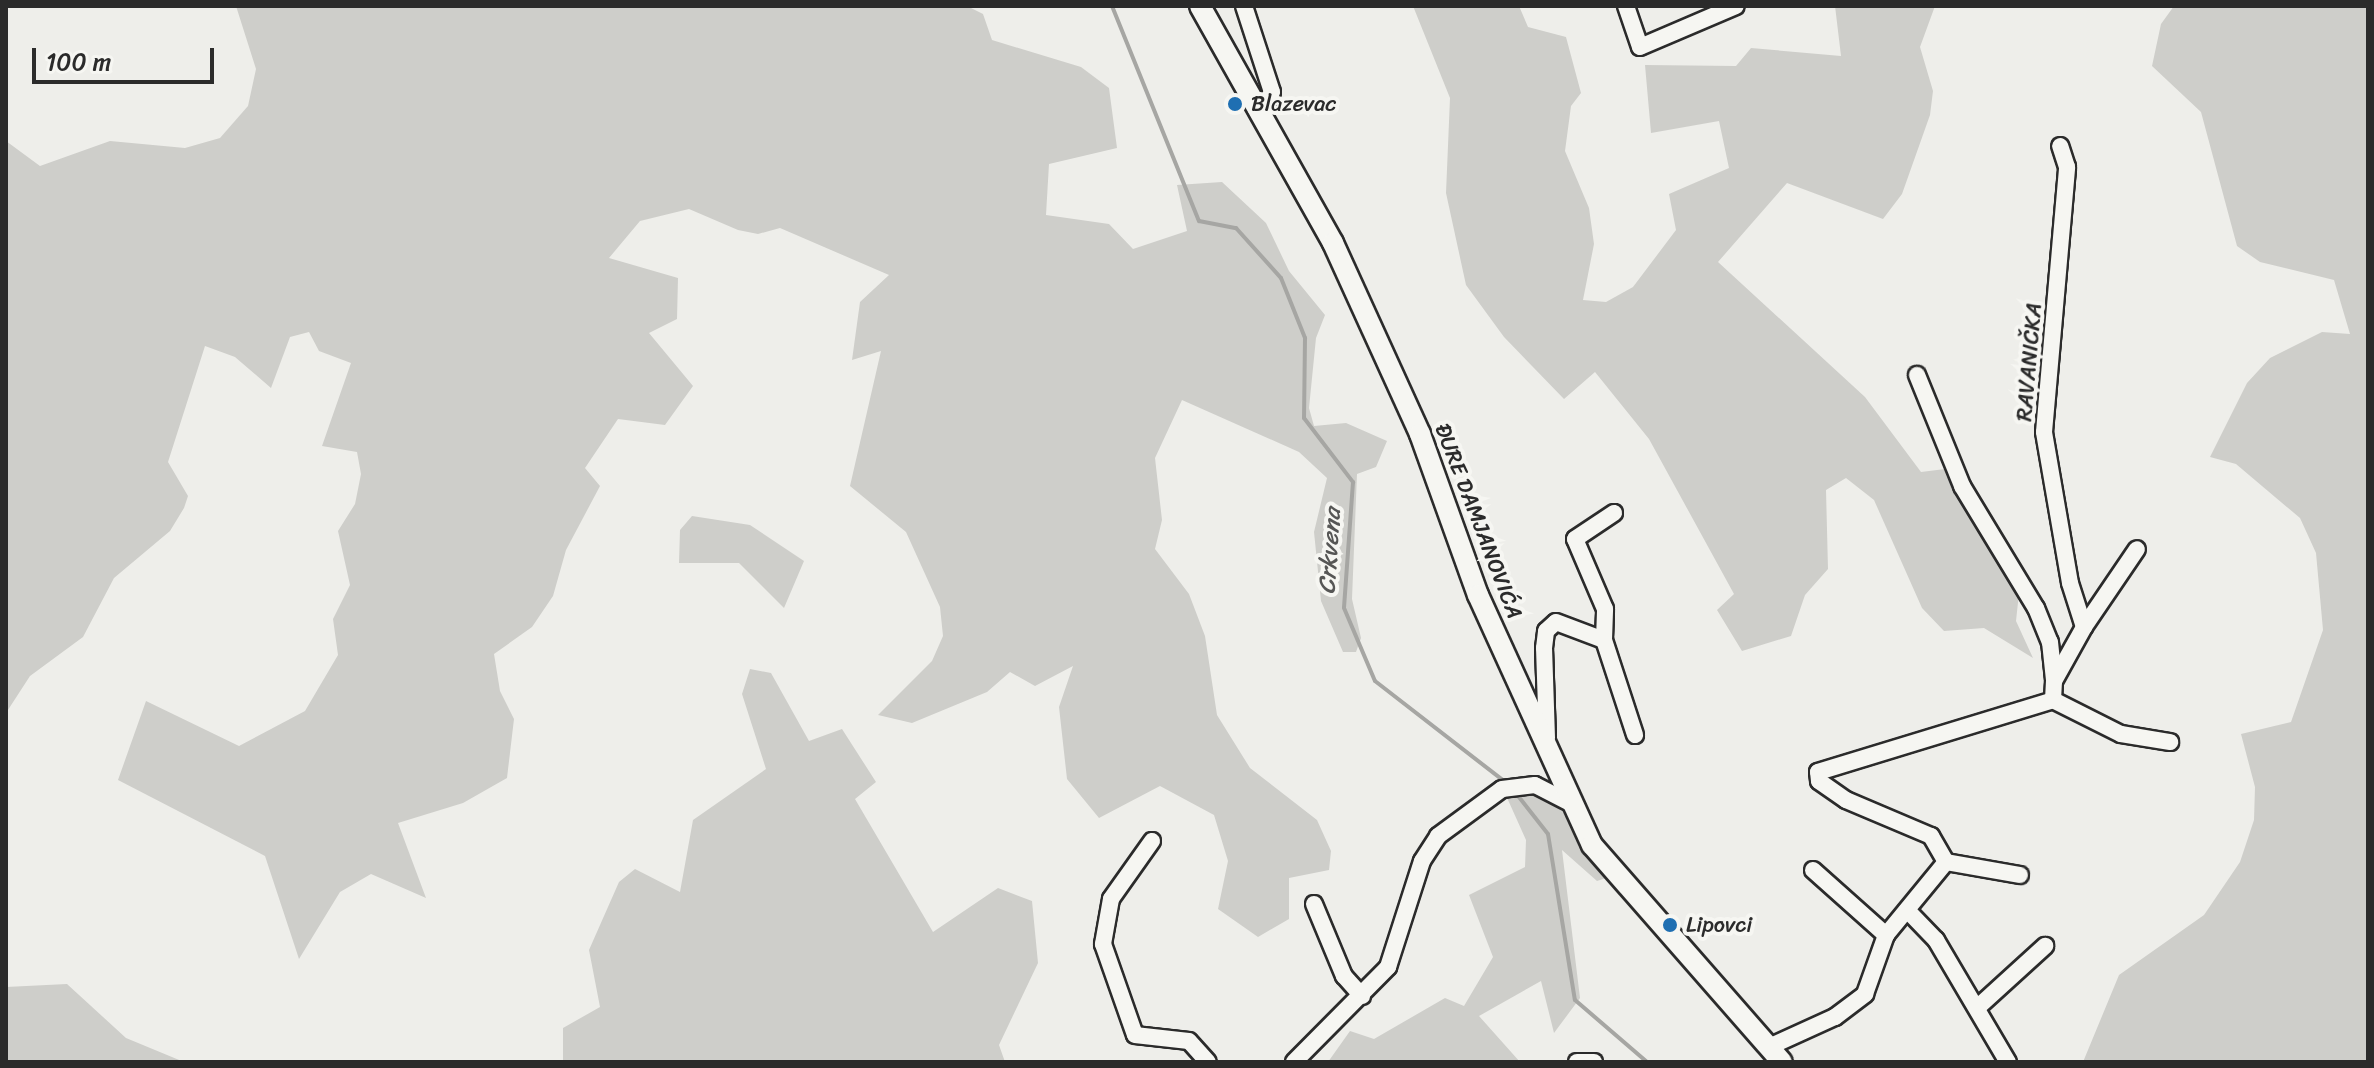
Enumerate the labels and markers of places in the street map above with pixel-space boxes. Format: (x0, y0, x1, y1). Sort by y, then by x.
place label: Blazevac (1251, 91, 1336, 117)
marker: Blazevac (1226, 95, 1244, 113)
place label: Lipovci (1686, 912, 1752, 938)
marker: Lipovci (1661, 916, 1679, 934)

